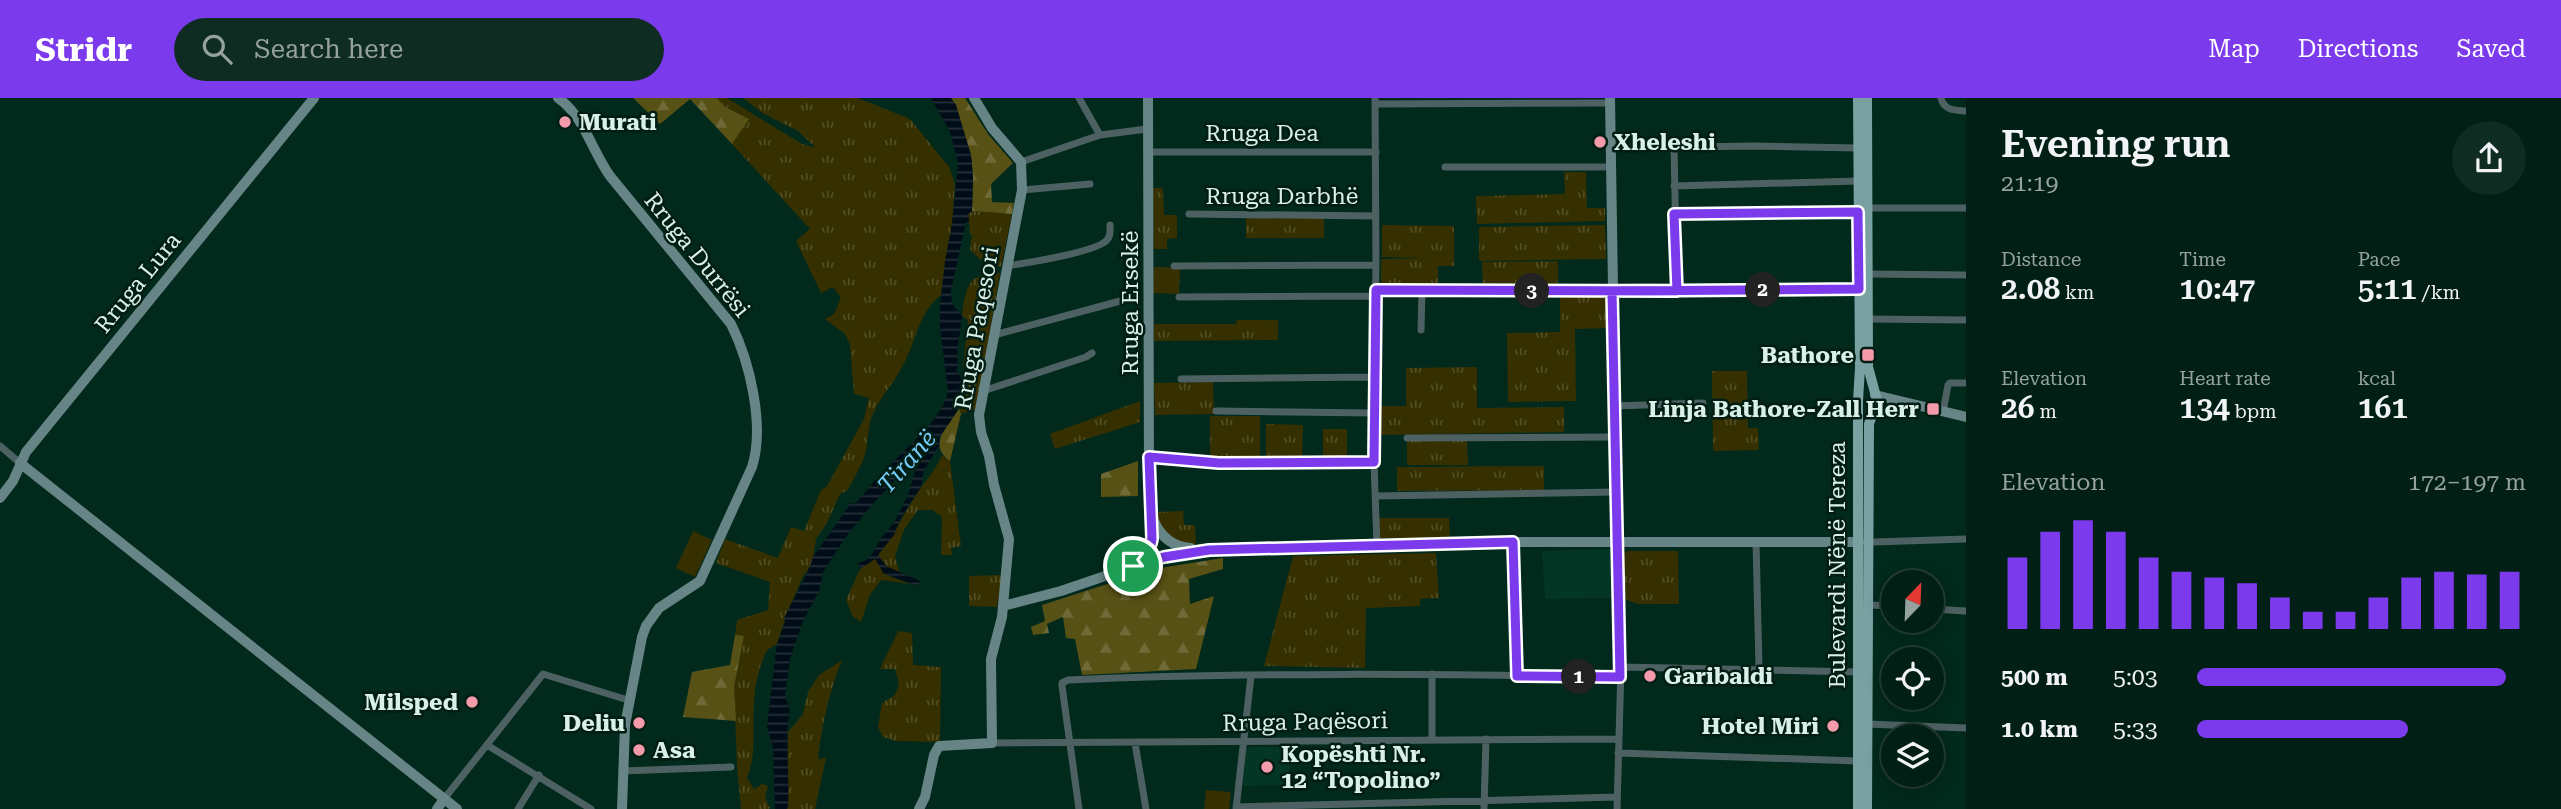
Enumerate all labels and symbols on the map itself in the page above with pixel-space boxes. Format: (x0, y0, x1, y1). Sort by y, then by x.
place label: Murati (579, 109, 657, 136)
marker: Murati (557, 114, 573, 130)
street label: Rruga Dea (1205, 120, 1319, 147)
place label: Xheleshi (1614, 129, 1716, 156)
marker: Xheleshi (1592, 134, 1608, 150)
street label: Rruga Darbhë (1206, 183, 1358, 210)
street label: Rruga Durrësi (639, 187, 755, 323)
street label: Rruga Lura (89, 227, 187, 339)
street label: Rruga Ersekë (1117, 231, 1144, 375)
street label: Rruga Paqesori (949, 244, 1005, 412)
pin: 2 (1746, 272, 1780, 308)
pin: 3 (1514, 274, 1550, 308)
place label: Bathore (1761, 342, 1854, 369)
marker: Bathore (1860, 347, 1876, 363)
place label: Linja Bathore-Zall Herr (1648, 396, 1919, 423)
marker: Linja Bathore-Zall Herr (1925, 401, 1941, 417)
water label: Tiranë (872, 425, 942, 499)
street label: Bulevardi Nënë Tereza (1824, 441, 1851, 689)
pin (1103, 536, 1163, 596)
north arrow (1881, 570, 1944, 634)
pin: 1 (1562, 660, 1596, 694)
place label: Garibaldi (1664, 663, 1773, 690)
marker: Garibaldi (1642, 668, 1658, 684)
place label: Milsped (364, 689, 458, 716)
marker: Milsped (464, 694, 480, 710)
street label: Rruga Paqësori (1222, 707, 1388, 737)
place label: Deliu (563, 710, 625, 737)
place label: Hotel Miri (1702, 713, 1819, 740)
marker: Deliu (631, 715, 647, 731)
marker: Hotel Miri (1825, 718, 1841, 734)
place label: Asa (653, 737, 696, 764)
place label: Kopështi Nr. 12 “Topolino” (1281, 741, 1440, 794)
marker: Asa (631, 742, 647, 758)
marker: Kopështi Nr. 12 “Topolino” (1259, 759, 1275, 775)

